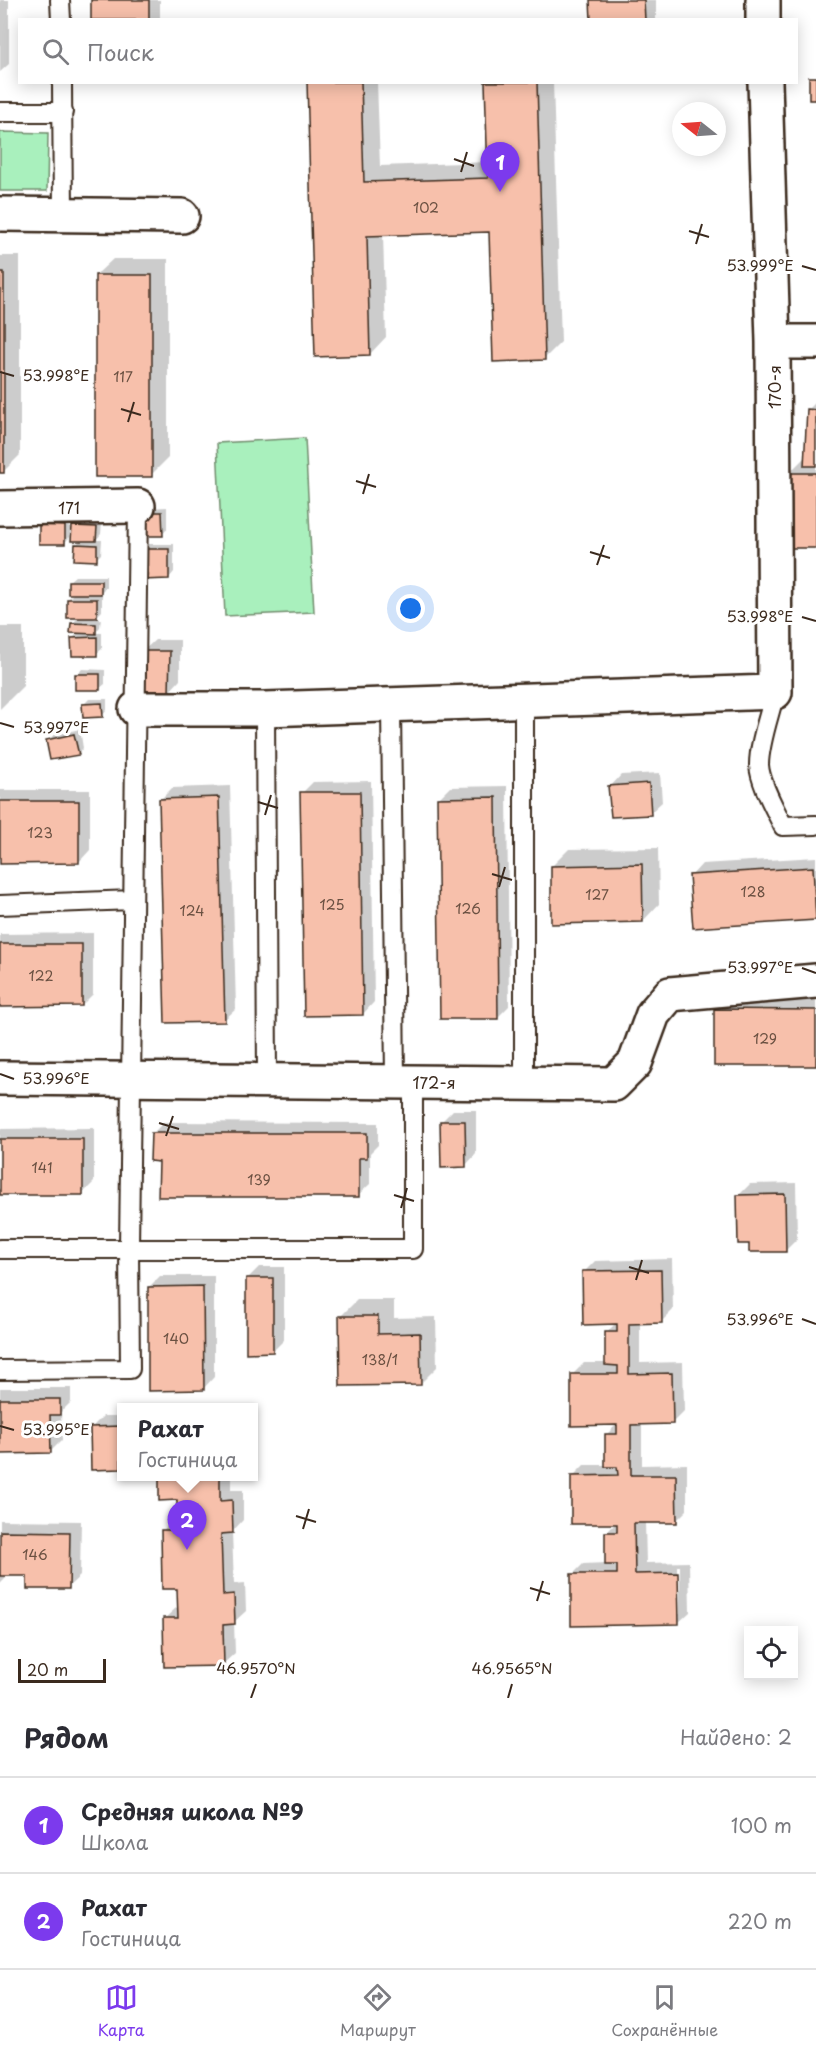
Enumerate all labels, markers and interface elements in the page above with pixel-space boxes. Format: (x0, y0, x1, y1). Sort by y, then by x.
search box (18, 18, 798, 84)
icon: search (39, 35, 72, 68)
text: Поиск (87, 35, 154, 68)
north arrow (672, 102, 726, 156)
pin: 1 (480, 142, 520, 192)
house number: 102 (413, 197, 439, 218)
text: 53.999°E (726, 253, 794, 276)
text: 53.998°E (23, 363, 89, 386)
street label: 170-я (762, 365, 786, 409)
house number: 117 (113, 366, 133, 387)
street label: 171 (58, 495, 80, 519)
your location (396, 594, 425, 623)
text: 53.998°E (727, 604, 793, 627)
text: 53.997°E (23, 715, 89, 738)
house number: 123 (27, 822, 53, 843)
house number: 128 (741, 881, 765, 902)
house number: 127 (585, 884, 609, 905)
house number: 125 (320, 894, 344, 915)
house number: 126 (455, 898, 481, 919)
house number: 124 (179, 900, 205, 921)
text: 53.997°E (727, 955, 793, 978)
house number: 122 (28, 965, 54, 986)
house number: 129 (753, 1028, 777, 1049)
text: 53.996°E (22, 1066, 90, 1089)
street label: 172-я (412, 1070, 456, 1094)
house number: 141 (32, 1157, 52, 1178)
house number: 139 (247, 1169, 271, 1190)
text: 53.996°E (726, 1307, 794, 1330)
house number: 140 (163, 1328, 189, 1349)
house number: 138/1 (362, 1349, 398, 1370)
popup (117, 1403, 258, 1481)
text: Рахат (138, 1411, 203, 1444)
text: 53.995°E (22, 1417, 90, 1440)
text: Гостиница (138, 1444, 237, 1474)
pin: 2 (168, 1500, 207, 1550)
house number: 146 (22, 1544, 48, 1565)
map controls (744, 1626, 798, 1680)
button: locate (744, 1626, 798, 1680)
scale bar (18, 1656, 106, 1684)
text: 46.9570°N (216, 1656, 296, 1679)
text: 46.9565°N (472, 1656, 552, 1679)
text: 20 m (27, 1657, 68, 1681)
text: Рядом (24, 1718, 109, 1757)
text: Найдено: 2 (680, 1722, 792, 1752)
text: Средняя школа №9 (81, 1794, 304, 1827)
text: 1 (39, 1810, 48, 1840)
text: 100 m (731, 1810, 792, 1840)
text: Школа (81, 1827, 148, 1857)
text: Рахат (81, 1890, 147, 1923)
text: 2 (36, 1906, 51, 1936)
text: 220 m (728, 1906, 792, 1936)
text: Гостиница (81, 1923, 181, 1953)
tab: Карта (98, 1981, 145, 2041)
tab: Маршрут (340, 1981, 416, 2041)
tab: Сохранённые (611, 1981, 718, 2041)

